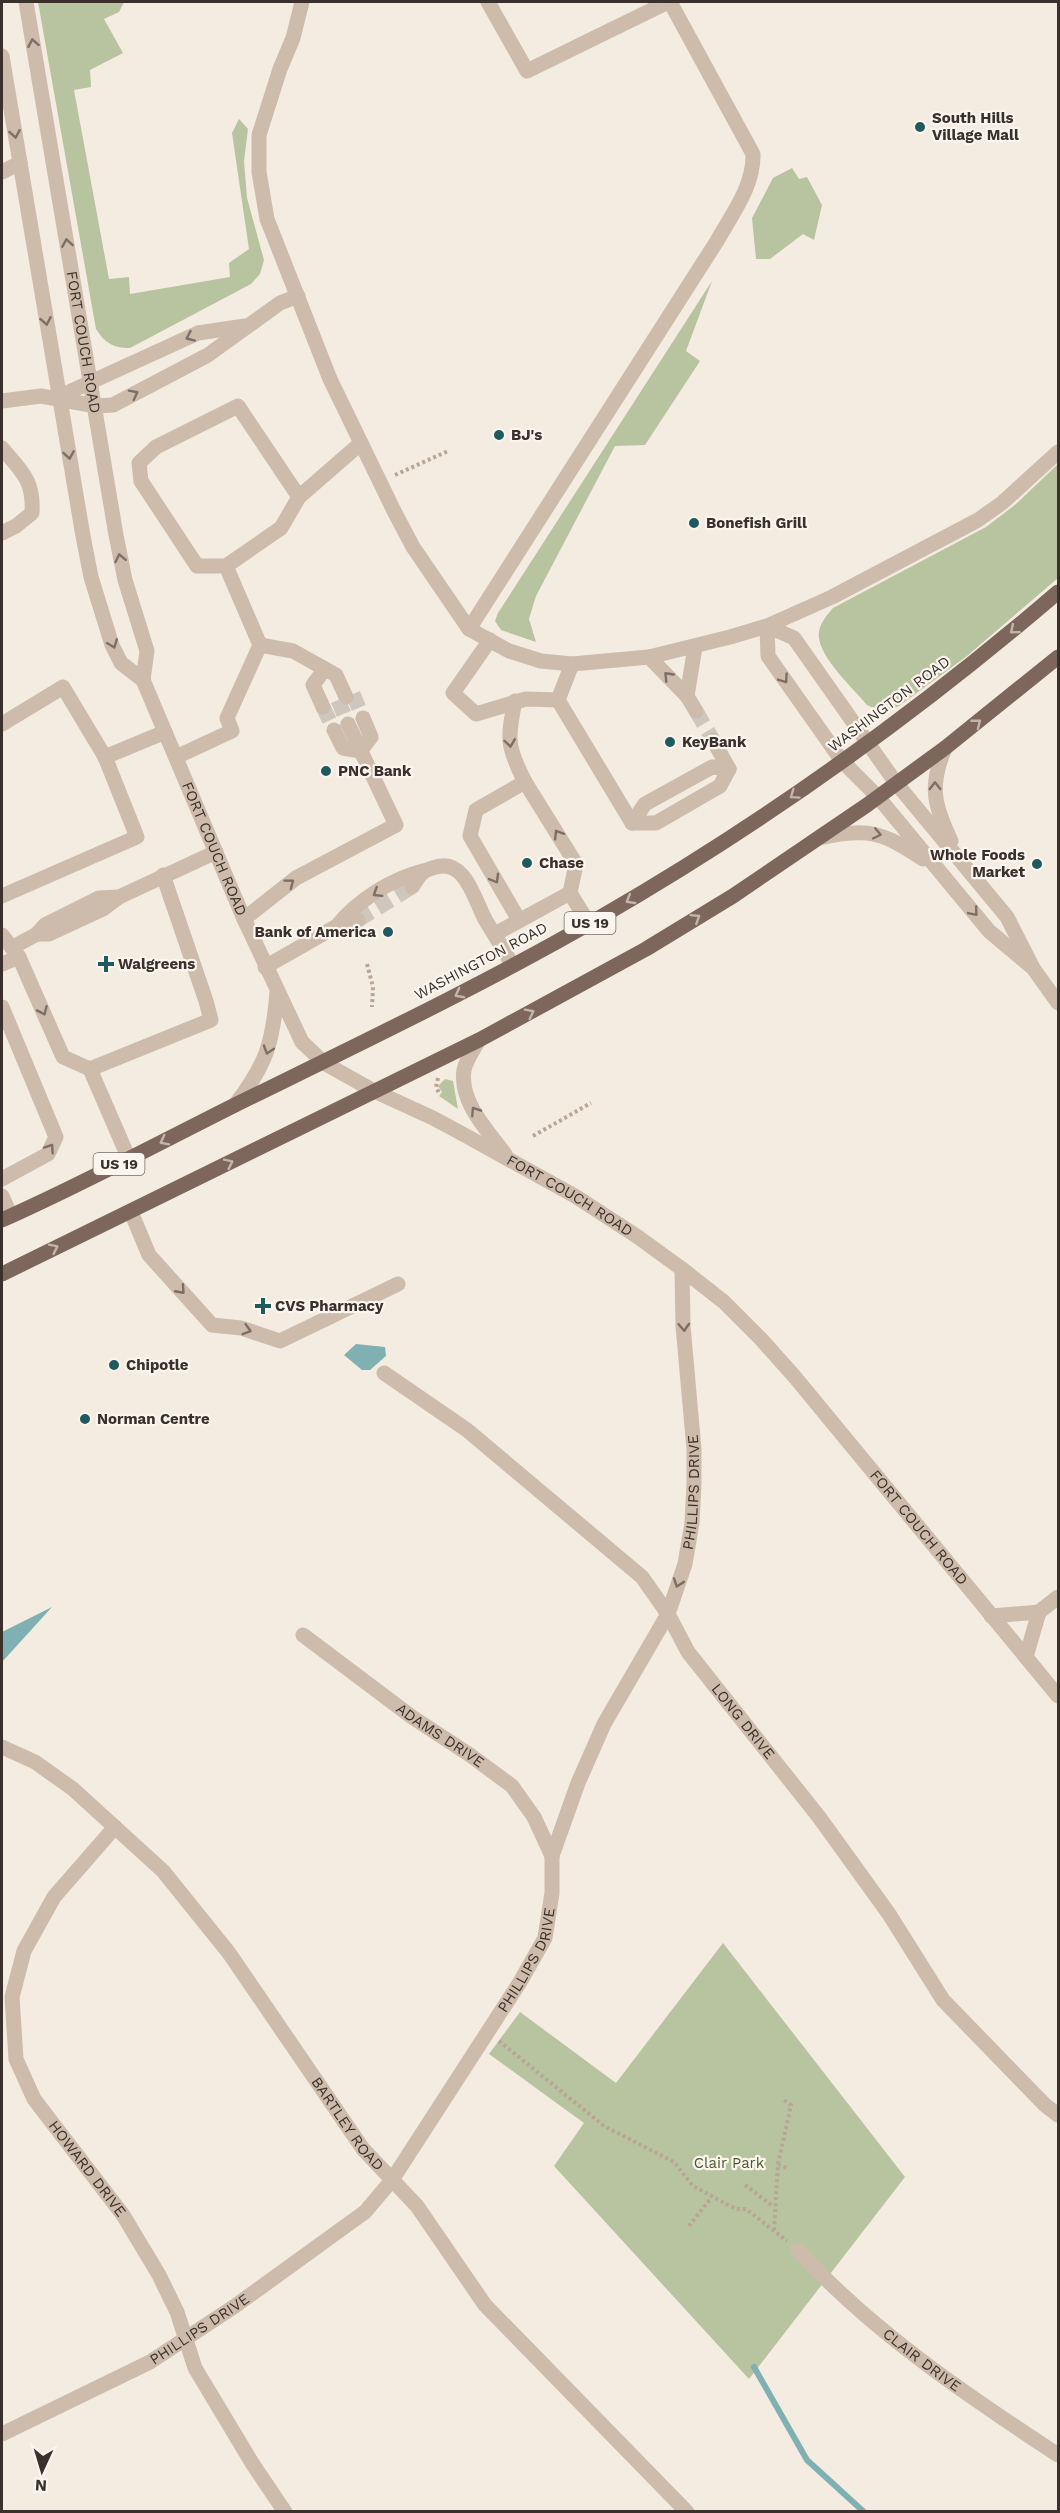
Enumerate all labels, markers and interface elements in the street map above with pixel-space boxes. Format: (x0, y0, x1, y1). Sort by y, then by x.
one-way arrow (28, 38, 40, 48)
place label: South Hills Village Mall (932, 109, 1019, 144)
marker: South Hills Village Mall (913, 120, 927, 134)
one-way arrow (8, 129, 20, 139)
one-way arrow (62, 238, 74, 248)
street label: FORT COUCH ROAD (63, 270, 104, 415)
one-way arrow (39, 315, 52, 325)
one-way arrow (185, 330, 196, 342)
one-way arrow (128, 390, 139, 401)
place label: BJ's (511, 426, 542, 444)
marker: BJ's (492, 428, 506, 442)
one-way arrow (62, 449, 75, 459)
place label: Bonefish Grill (706, 514, 807, 532)
marker: Bonefish Grill (687, 516, 701, 530)
one-way arrow (114, 553, 127, 563)
one-way arrow (1010, 623, 1021, 634)
one-way arrow (106, 638, 118, 649)
street label: WASHINGTON ROAD (824, 652, 954, 756)
one-way arrow (777, 672, 788, 683)
one-way arrow (664, 673, 675, 683)
one-way arrow (970, 720, 981, 731)
place label: KeyBank (682, 733, 747, 751)
marker: KeyBank (663, 735, 677, 749)
one-way arrow (503, 738, 515, 748)
place label: PNC Bank (338, 762, 412, 780)
marker: PNC Bank (319, 764, 333, 778)
street label: FORT COUCH ROAD (178, 779, 251, 919)
one-way arrow (929, 781, 941, 790)
one-way arrow (790, 788, 801, 799)
one-way arrow (871, 827, 881, 840)
one-way arrow (553, 830, 565, 840)
place label: Whole Foods Market (930, 846, 1025, 881)
place label: Chase (539, 854, 584, 872)
marker: Chase (520, 856, 534, 870)
marker: Whole Foods Market (1030, 857, 1044, 871)
one-way arrow (488, 873, 499, 883)
one-way arrow (284, 879, 295, 890)
one-way arrow (372, 886, 383, 897)
one-way arrow (626, 892, 636, 904)
one-way arrow (966, 906, 977, 917)
road number: US 19 (564, 912, 616, 934)
one-way arrow (690, 914, 700, 926)
street label: WASHINGTON ROAD (411, 918, 551, 1004)
place label: Bank of America (255, 923, 376, 941)
marker: Bank of America (381, 925, 395, 939)
place label: Walgreens (118, 955, 195, 973)
marker: Walgreens (99, 957, 113, 971)
one-way arrow (455, 987, 465, 998)
one-way arrow (35, 1004, 47, 1015)
one-way arrow (524, 1009, 535, 1020)
one-way arrow (263, 1044, 275, 1055)
one-way arrow (471, 1107, 482, 1118)
one-way arrow (159, 1134, 170, 1145)
one-way arrow (42, 1144, 53, 1155)
street label: FORT COUCH ROAD (504, 1151, 636, 1240)
road number: US 19 (94, 1153, 144, 1175)
one-way arrow (223, 1159, 234, 1171)
one-way arrow (48, 1244, 59, 1256)
one-way arrow (174, 1283, 185, 1294)
place label: CVS Pharmacy (275, 1297, 384, 1315)
marker: CVS Pharmacy (256, 1299, 270, 1313)
one-way arrow (677, 1322, 690, 1331)
one-way arrow (242, 1323, 252, 1336)
place label: Chipotle (126, 1356, 189, 1374)
marker: Chipotle (107, 1358, 121, 1372)
place label: Norman Centre (97, 1410, 210, 1428)
marker: Norman Centre (78, 1412, 92, 1426)
street label: PHILLIPS DRIVE (679, 1434, 703, 1551)
street label: FORT COUCH ROAD (866, 1466, 972, 1589)
one-way arrow (673, 1577, 686, 1588)
street label: LONG DRIVE (708, 1680, 779, 1763)
street label: ADAMS DRIVE (393, 1699, 488, 1771)
street label: PHILLIPS DRIVE (494, 1906, 559, 2016)
street label: BARTLEY ROAD (308, 2074, 388, 2174)
street label: HOWARD DRIVE (45, 2117, 130, 2220)
park label: Clair Park (694, 2154, 765, 2172)
street label: PHILLIPS DRIVE (146, 2290, 253, 2369)
street label: CLAIR DRIVE (879, 2325, 964, 2395)
north arrow (12, 2441, 72, 2501)
text: N (34, 2476, 48, 2495)

